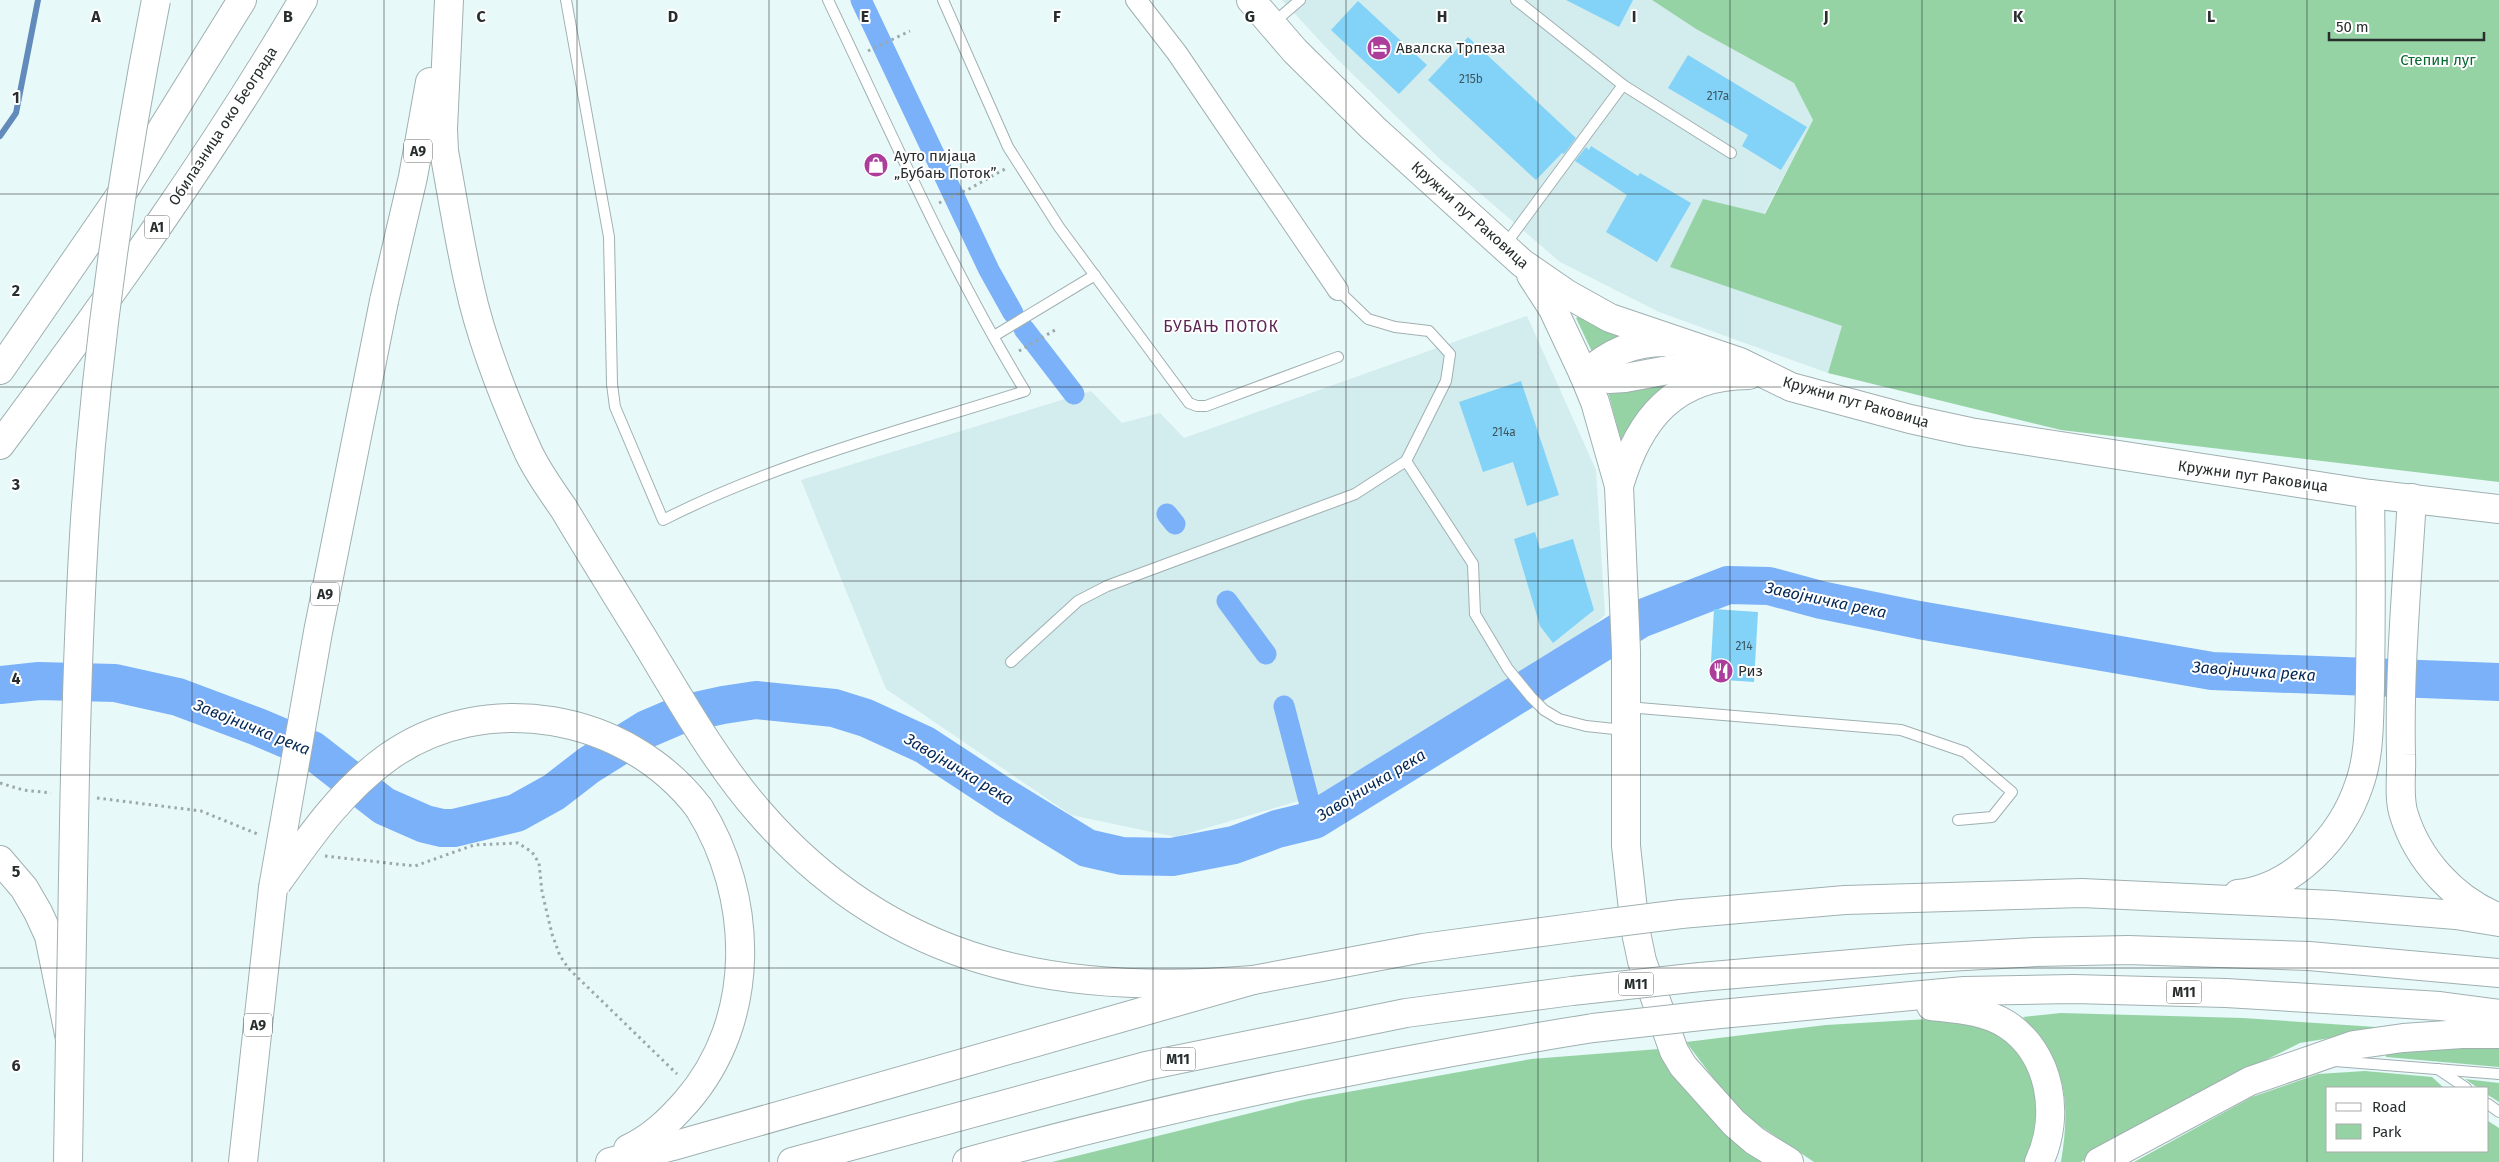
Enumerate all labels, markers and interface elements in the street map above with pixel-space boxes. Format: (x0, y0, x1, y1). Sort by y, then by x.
text: A (90, 7, 101, 26)
text: B (283, 7, 293, 26)
text: C (476, 7, 486, 26)
text: D (668, 7, 678, 26)
text: E (861, 7, 869, 26)
text: F (1053, 7, 1061, 26)
text: G (1245, 7, 1255, 26)
text: H (1437, 7, 1447, 26)
text: I (1632, 7, 1636, 26)
text: J (1822, 7, 1829, 26)
text: K (2013, 7, 2024, 26)
text: L (2207, 7, 2215, 26)
scale bar (2329, 10, 2484, 42)
text: 50 m (2336, 18, 2369, 36)
hotel icon: Авалска Трпеза (1366, 35, 1392, 61)
place label: Авалска Трпеза (1396, 39, 1505, 57)
street label: Обилазница око Београда (165, 43, 281, 209)
park label: Степин луг (2400, 51, 2476, 69)
house number: 215b (1459, 72, 1483, 86)
text: 1 (12, 88, 20, 107)
house number: 217a (1707, 89, 1729, 103)
road number: A9 (404, 140, 432, 162)
place label: Ауто пијаца „Бубањ Поток” (894, 147, 997, 182)
shop icon: Ауто пијаца „Бубањ Поток” (863, 152, 889, 178)
street label: Кружни пут Раковица (1408, 158, 1532, 272)
road number: A1 (144, 216, 170, 238)
text: 2 (12, 281, 20, 300)
district label: БУБАЊ ПОТОК (1163, 317, 1279, 336)
street label: Кружни пут Раковица (1781, 372, 1931, 432)
house number: 214a (1492, 425, 1516, 439)
street label: Кружни пут Раковица (2177, 457, 2329, 495)
text: 3 (11, 475, 20, 494)
water label: Завојничка река (1763, 578, 1888, 622)
road number: A9 (311, 582, 339, 606)
house number: 214 (1735, 639, 1753, 653)
water label: Завојничка река (2191, 657, 2316, 685)
restaurant icon: Риз (1708, 658, 1734, 684)
place label: Риз (1738, 662, 1763, 680)
text: 4 (11, 669, 21, 688)
water label: Завојничка река (190, 695, 313, 759)
water label: Завојничка река (900, 729, 1017, 809)
water label: Завојничка река (1312, 745, 1429, 825)
text: 5 (12, 862, 21, 881)
road number: M11 (1618, 972, 1654, 996)
road number: M11 (2166, 980, 2202, 1004)
road number: A9 (244, 1014, 272, 1036)
road number: M11 (1160, 1048, 1196, 1070)
text: 6 (11, 1056, 21, 1075)
legend (2326, 1087, 2489, 1152)
text: Road (2372, 1098, 2407, 1116)
text: Park (2372, 1123, 2402, 1141)

